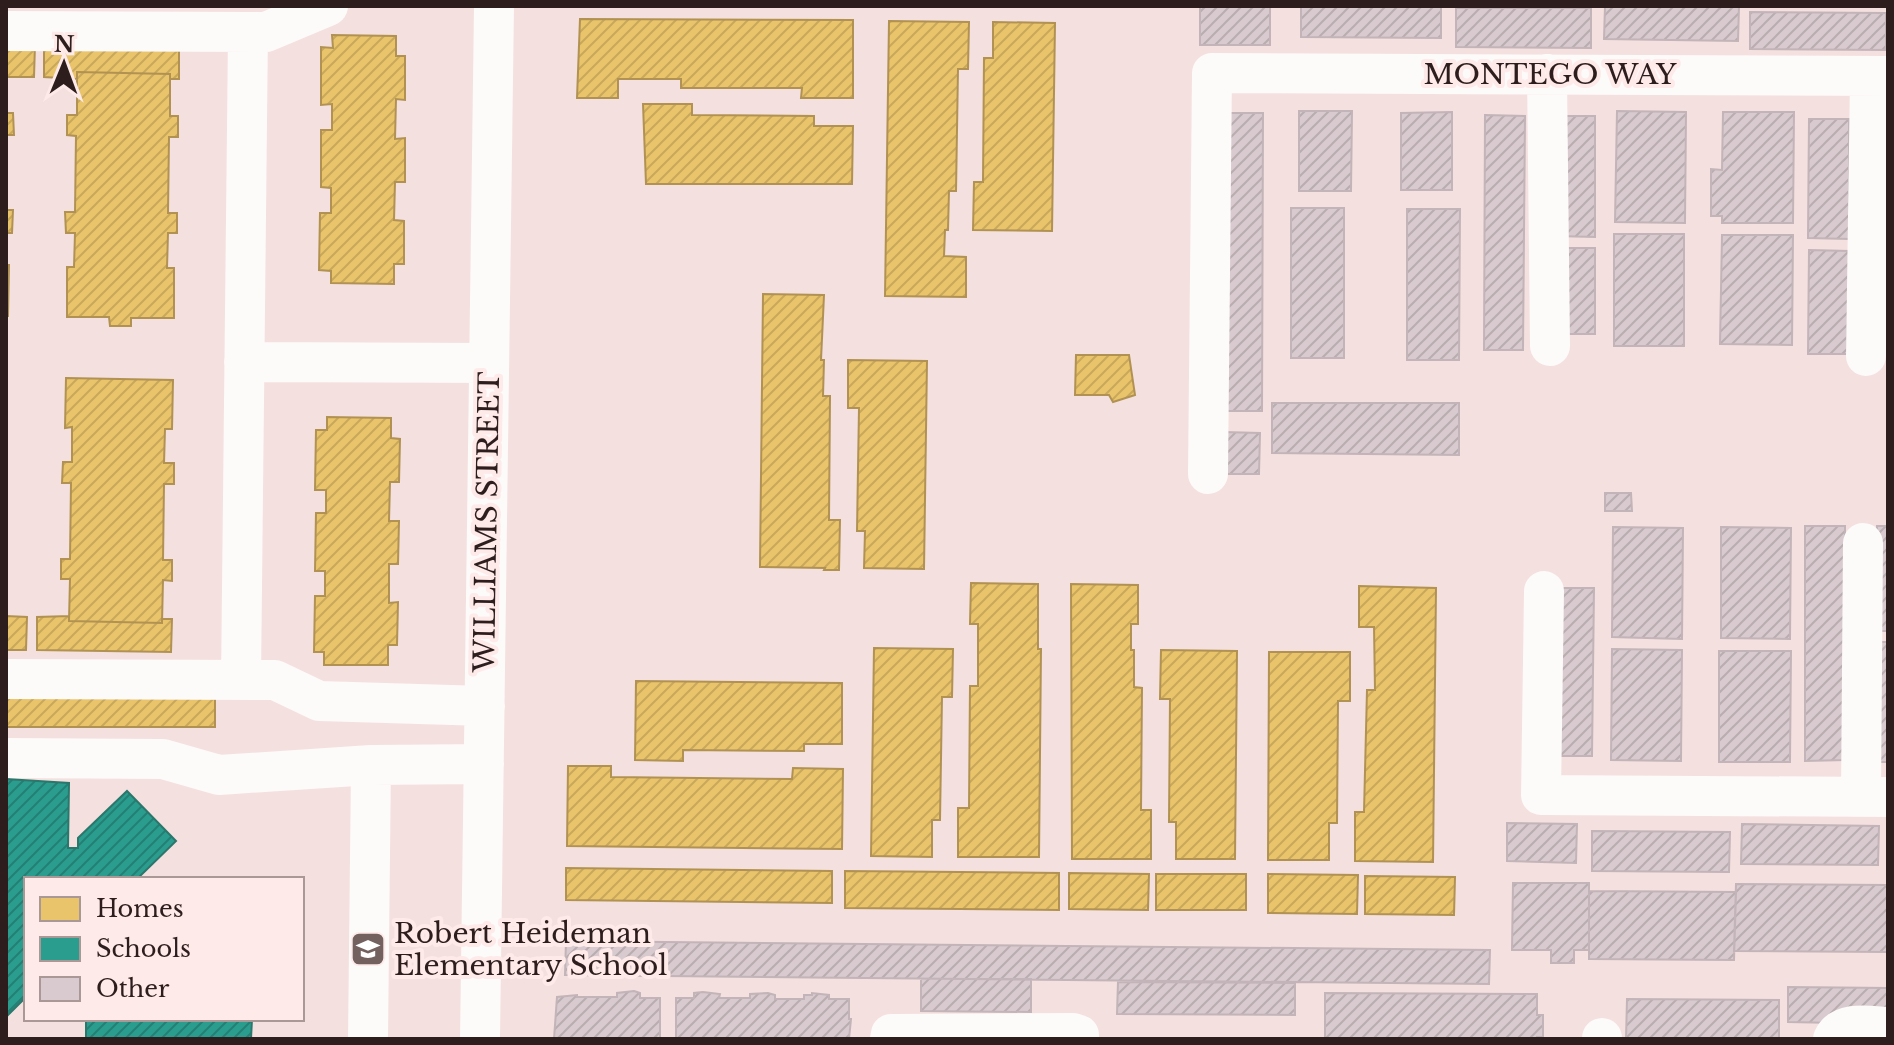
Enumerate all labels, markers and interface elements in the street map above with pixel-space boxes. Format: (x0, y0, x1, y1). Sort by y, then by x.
north arrow (24, 24, 104, 104)
text: N (54, 31, 75, 58)
street label: MONTEGO WAY (1423, 57, 1677, 92)
street label: WILLIAMS STREET (467, 371, 507, 674)
legend (24, 877, 304, 1021)
text: Homes (96, 894, 184, 923)
place label: Robert Heideman Elementary School (394, 916, 667, 983)
school or university icon: Robert Heideman Elementary School (349, 930, 387, 968)
text: Schools (96, 934, 191, 963)
text: Other (96, 974, 170, 1003)

